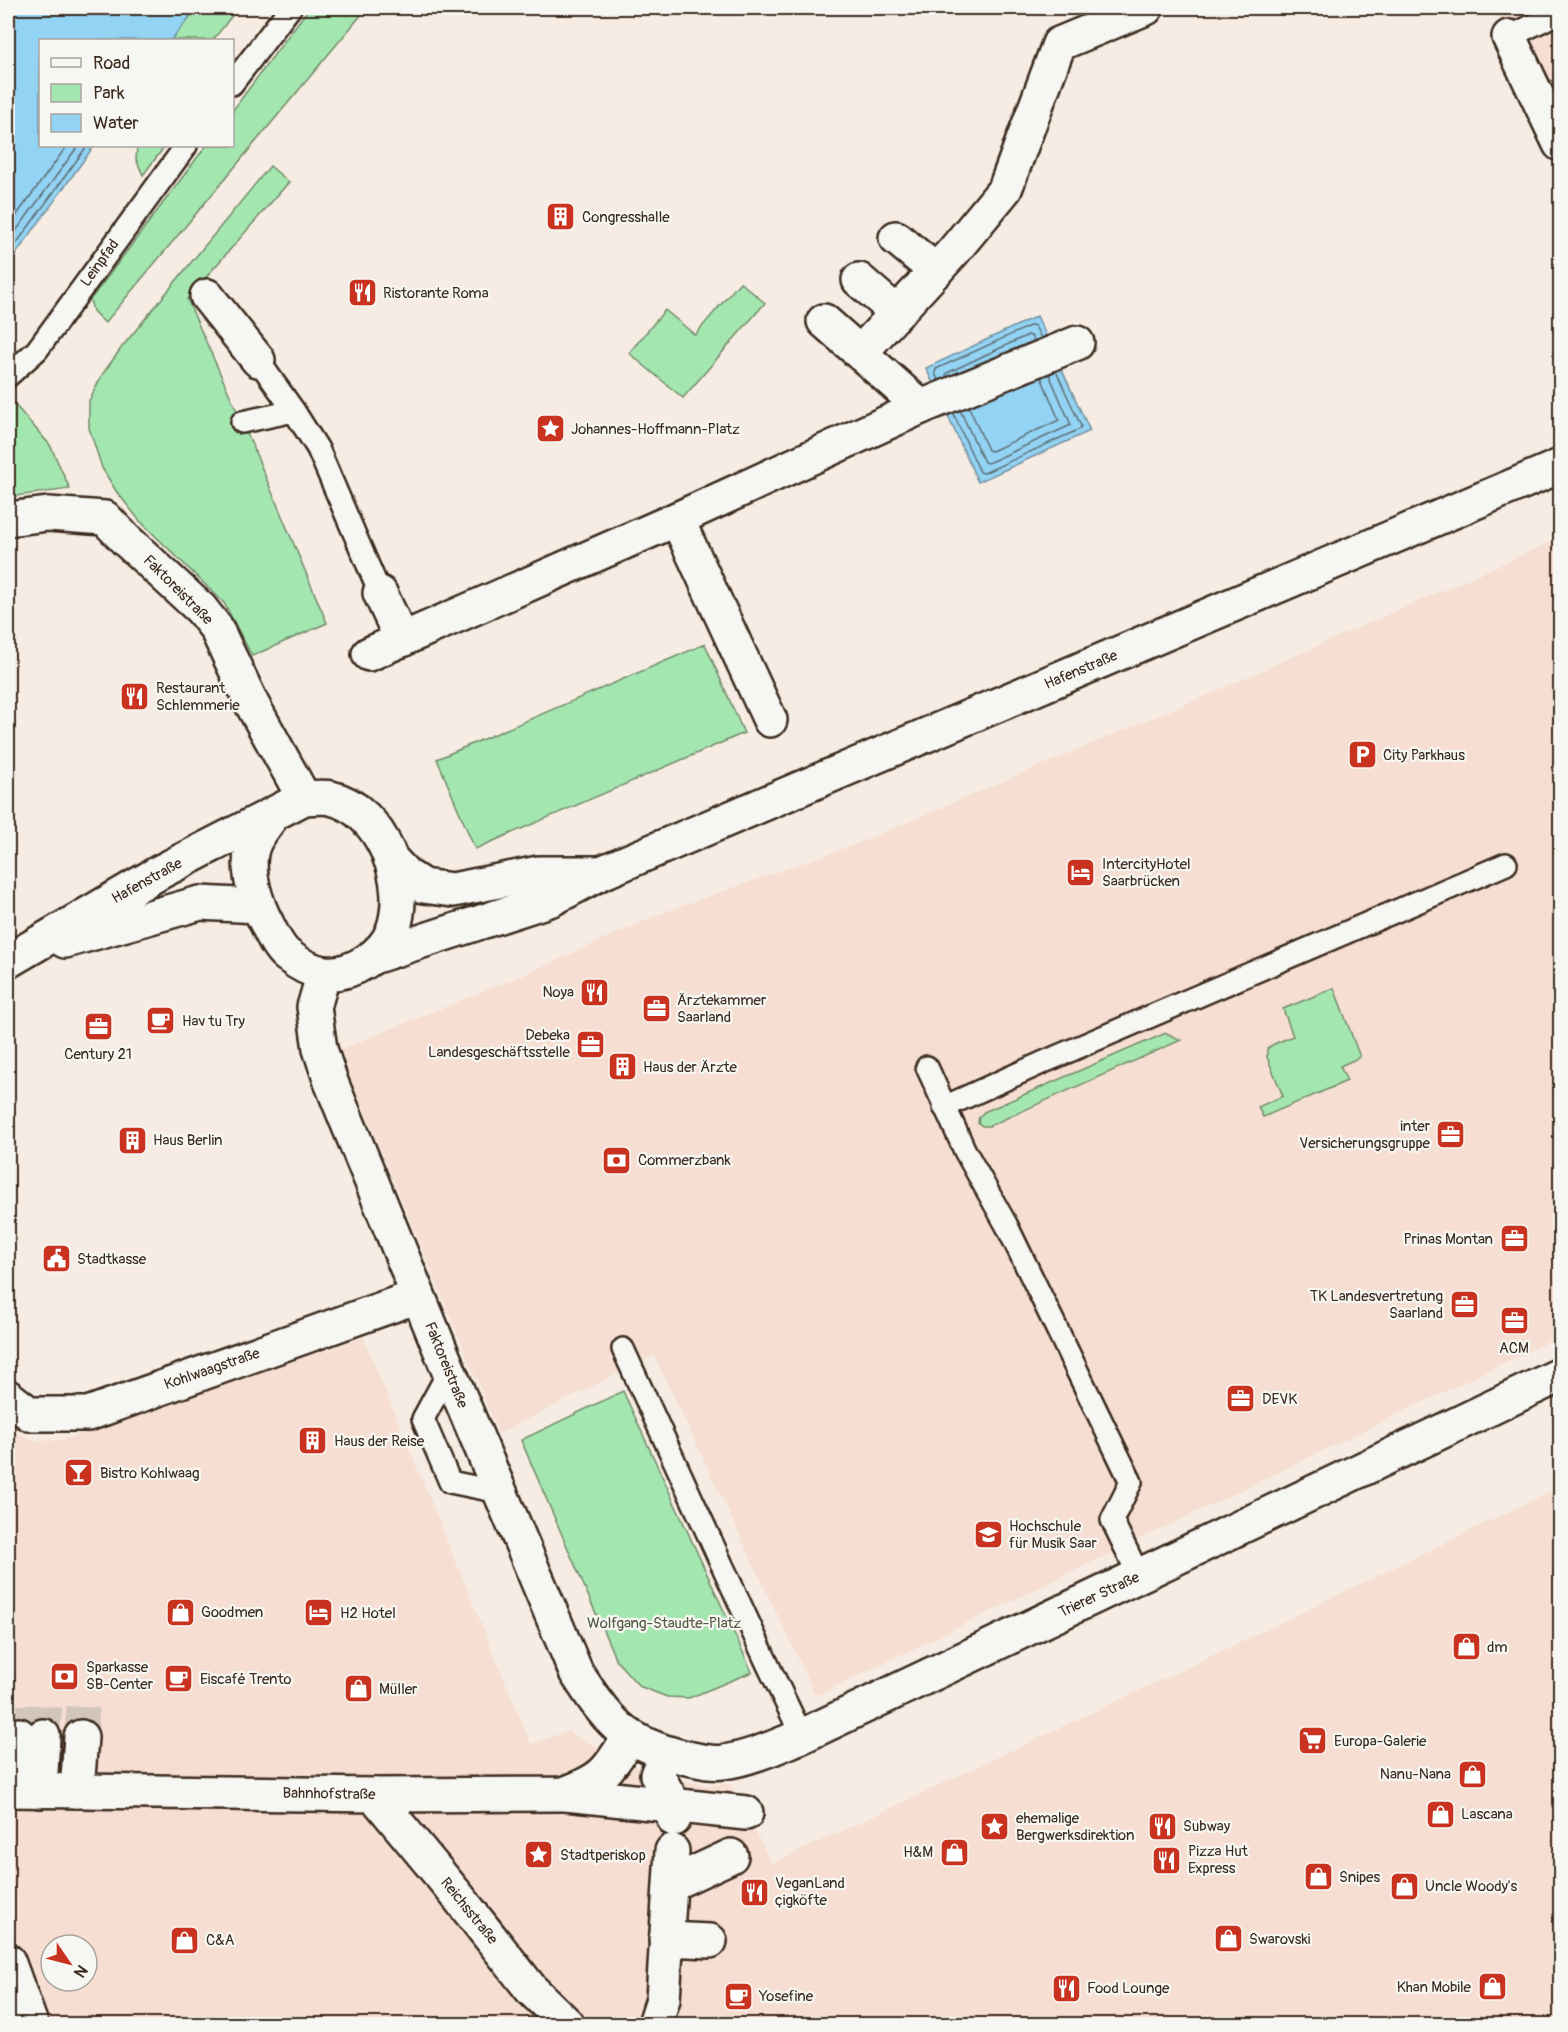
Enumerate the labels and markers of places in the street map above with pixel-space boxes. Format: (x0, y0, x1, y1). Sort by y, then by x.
building icon: Congresshalle (545, 201, 577, 233)
place label: Congresshalle (582, 208, 670, 227)
restaurant icon: Ristorante Roma (346, 277, 378, 309)
place label: Ristorante Roma (383, 284, 489, 303)
place icon: Johannes-Hoffmann-Platz (534, 413, 566, 445)
place label: Johannes-Hoffmann-Platz (571, 420, 740, 439)
place label: Restaurant Schlemmerie (156, 679, 240, 715)
restaurant icon: Restaurant Schlemmerie (119, 681, 151, 713)
parking icon: City Parkhaus (1346, 739, 1378, 771)
place label: City Parkhaus (1383, 746, 1465, 765)
place label: IntercityHotel Saarbrücken (1102, 855, 1191, 891)
hotel icon: IntercityHotel Saarbrücken (1065, 857, 1097, 889)
restaurant icon: Noya (579, 976, 611, 1008)
place label: Noya (542, 983, 574, 1002)
place label: Ärztekammer Saarland (677, 991, 767, 1027)
office icon: Ärztekammer Saarland (640, 993, 672, 1025)
cafe icon: Hav tu Try (145, 1005, 177, 1037)
office icon: Century 21 (82, 1011, 114, 1043)
place label: Hav tu Try (182, 1012, 246, 1031)
place label: Debeka Landesgeschäftsstelle (428, 1026, 571, 1062)
office icon: Debeka Landesgeschäftsstelle (575, 1028, 607, 1060)
place label: Century 21 (64, 1045, 132, 1064)
building icon: Haus der Ärzte (606, 1051, 638, 1083)
place label: Haus der Ärzte (643, 1058, 737, 1077)
place label: inter Versicherungsgruppe (1299, 1117, 1431, 1153)
office icon: inter Versicherungsgruppe (1435, 1119, 1467, 1151)
building icon: Haus Berlin (116, 1124, 148, 1156)
place label: Haus Berlin (153, 1131, 223, 1150)
bank icon: Commerzbank (601, 1144, 633, 1176)
place label: Commerzbank (638, 1151, 731, 1170)
office icon: Prinas Montan (1498, 1223, 1530, 1255)
place label: Prinas Montan (1404, 1230, 1493, 1249)
public building icon: Stadtkasse (40, 1243, 72, 1275)
place label: Stadtkasse (77, 1250, 147, 1269)
place label: TK Landesvertretung Saarland (1310, 1287, 1443, 1323)
office icon: TK Landesvertretung Saarland (1448, 1289, 1480, 1321)
office icon: ACM (1498, 1305, 1530, 1337)
place label: ACM (1499, 1339, 1529, 1358)
office icon: DEVK (1225, 1383, 1257, 1415)
place label: DEVK (1262, 1390, 1297, 1409)
building icon: Haus der Reise (297, 1425, 329, 1457)
place label: Haus der Reise (334, 1432, 425, 1451)
bar icon: Bistro Kohlwaag (63, 1457, 95, 1489)
place label: Bistro Kohlwaag (100, 1464, 200, 1483)
place label: Hochschule für Musik Saar (1009, 1517, 1097, 1553)
school or university icon: Hochschule für Musik Saar (972, 1519, 1004, 1551)
shop icon: Goodmen (164, 1596, 196, 1628)
hotel icon: H2 Hotel (303, 1597, 335, 1629)
place label: Goodmen (201, 1603, 263, 1622)
place label: H2 Hotel (340, 1604, 396, 1623)
shop icon: dm (1450, 1631, 1482, 1663)
place label: dm (1487, 1638, 1508, 1657)
place label: Sparkasse SB-Center (86, 1658, 154, 1694)
bank icon: Sparkasse SB-Center (49, 1660, 81, 1692)
cafe icon: Eiscafé Trento (163, 1663, 195, 1695)
place label: Eiscafé Trento (200, 1670, 292, 1689)
shop icon: Müller (342, 1673, 374, 1705)
place label: Müller (379, 1680, 418, 1699)
supermarket icon: Europa-Galerie (1297, 1725, 1329, 1757)
place label: Europa-Galerie (1334, 1732, 1427, 1751)
shop icon: Nanu-Nana (1456, 1758, 1488, 1790)
place label: Nanu-Nana (1380, 1765, 1451, 1784)
shop icon: Lascana (1424, 1798, 1456, 1830)
place label: Lascana (1461, 1805, 1513, 1824)
place label: ehemalige Bergwerksdirektion (1016, 1809, 1134, 1845)
restaurant icon: Subway (1146, 1810, 1178, 1842)
place icon: ehemalige Bergwerksdirektion (979, 1811, 1011, 1843)
place label: Subway (1183, 1817, 1231, 1836)
shop icon: H&M (938, 1836, 970, 1868)
place icon: Stadtperiskop (523, 1839, 555, 1871)
place label: Pizza Hut Express (1188, 1842, 1249, 1878)
place label: H&M (903, 1843, 933, 1862)
restaurant icon: Pizza Hut Express (1151, 1844, 1183, 1876)
place label: Stadtperiskop (560, 1846, 646, 1865)
shop icon: Snipes (1302, 1861, 1334, 1893)
place label: Snipes (1339, 1868, 1380, 1887)
shop icon: Uncle Woody's (1388, 1870, 1420, 1902)
place label: VeganLand çigköfte (775, 1874, 845, 1910)
restaurant icon: VeganLand çigköfte (738, 1876, 770, 1908)
place label: Uncle Woody's (1425, 1877, 1518, 1896)
shop icon: Swarovski (1212, 1923, 1244, 1955)
shop icon: C&A (169, 1924, 201, 1956)
place label: Swarovski (1249, 1930, 1311, 1949)
place label: C&A (206, 1931, 235, 1950)
shop icon: Khan Mobile (1476, 1971, 1508, 2003)
restaurant icon: Food Lounge (1050, 1972, 1082, 2004)
place label: Khan Mobile (1397, 1978, 1472, 1997)
place label: Food Lounge (1087, 1979, 1170, 1998)
cafe icon: Yosefine (722, 1980, 754, 2012)
place label: Yosefine (758, 1987, 814, 2006)

